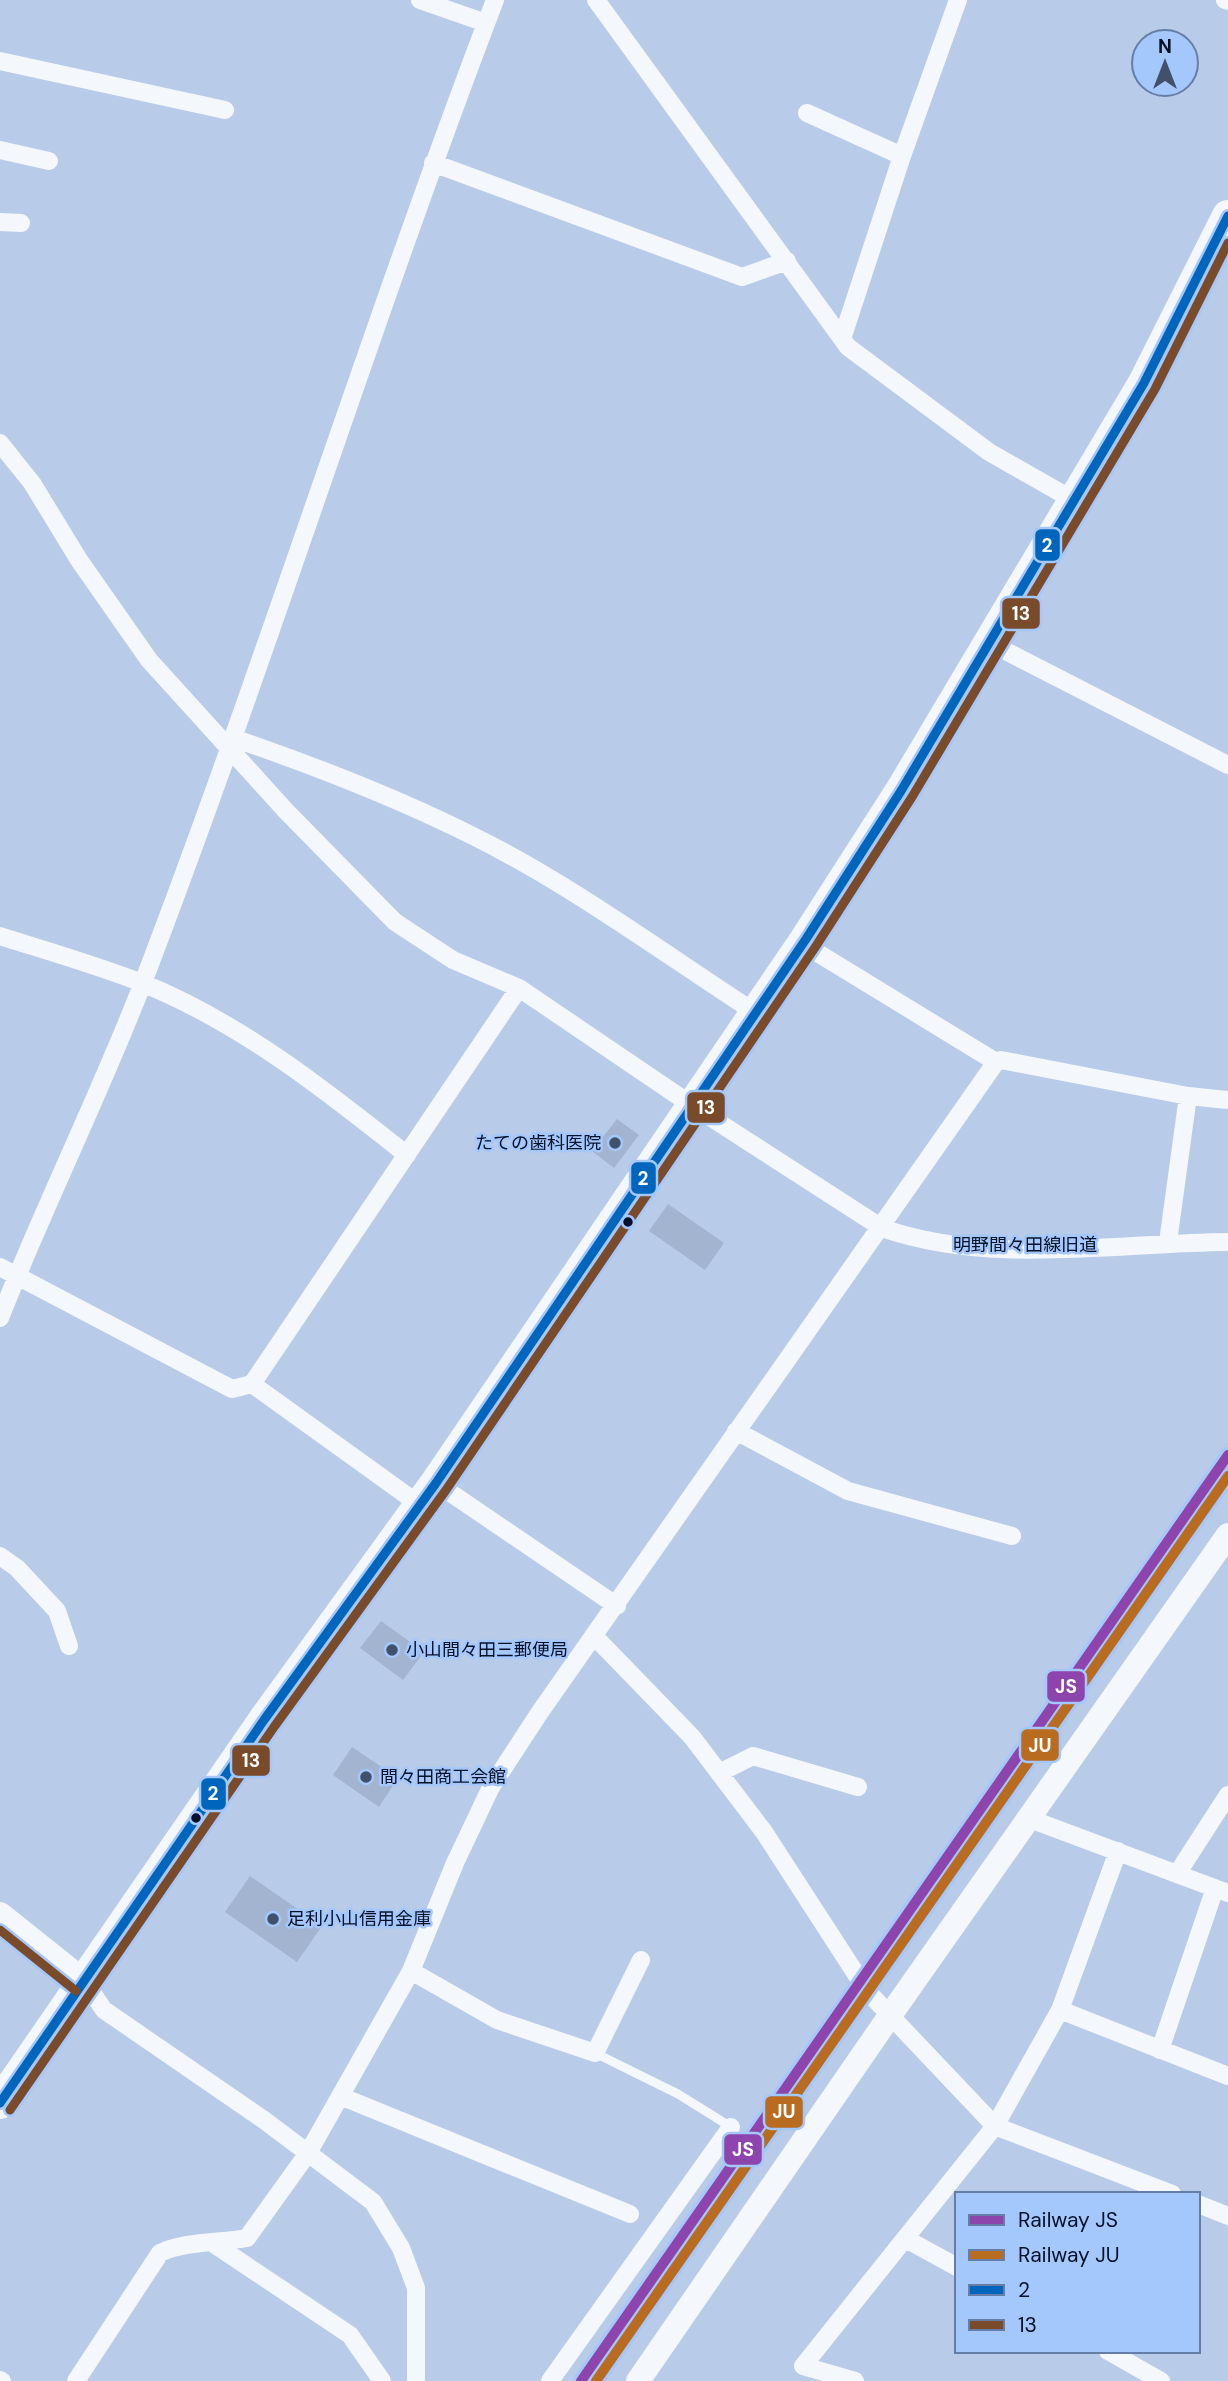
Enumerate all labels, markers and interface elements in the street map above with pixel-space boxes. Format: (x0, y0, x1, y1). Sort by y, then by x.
north arrow (1130, 28, 1200, 98)
text: N (1158, 34, 1172, 59)
line badge: 2 (1034, 528, 1061, 562)
text: 2 (1042, 533, 1053, 558)
line badge: 13 (1001, 597, 1041, 630)
text: 13 (1012, 601, 1030, 626)
line badge: 13 (686, 1091, 726, 1124)
text: 13 (697, 1095, 715, 1120)
place label: たての歯科医院 (475, 1131, 601, 1155)
marker: たての歯科医院 (607, 1135, 623, 1151)
line badge: 2 (630, 1161, 657, 1195)
text: 2 (638, 1166, 649, 1191)
unlabelled marker (621, 1215, 635, 1229)
street label: 明野間々田線旧道 (953, 1233, 1097, 1257)
place label: 小山間々田三郵便局 (406, 1638, 568, 1662)
marker: 小山間々田三郵便局 (384, 1642, 400, 1658)
line badge: JS (1046, 1670, 1086, 1703)
text: JS (1055, 1674, 1077, 1699)
line badge: JU (1020, 1728, 1060, 1762)
text: JU (1028, 1733, 1052, 1758)
line badge: 13 (231, 1744, 271, 1777)
text: 13 (242, 1748, 260, 1773)
place label: 間々田商工会館 (380, 1765, 506, 1789)
marker: 間々田商工会館 (358, 1769, 374, 1785)
line badge: 2 (200, 1777, 227, 1811)
text: 2 (208, 1781, 219, 1806)
unlabelled marker (189, 1811, 203, 1825)
place label: 足利小山信用金庫 (287, 1907, 431, 1931)
marker: 足利小山信用金庫 (265, 1911, 281, 1927)
line badge: JU (764, 2095, 804, 2129)
text: JU (772, 2099, 796, 2124)
line badge: JS (723, 2133, 763, 2166)
text: JS (732, 2137, 754, 2162)
legend (955, 2192, 1200, 2353)
text: Railway JS (1018, 2206, 1118, 2234)
text: Railway JU (1018, 2241, 1120, 2269)
text: 2 (1018, 2276, 1030, 2304)
text: 13 (1018, 2311, 1037, 2339)

